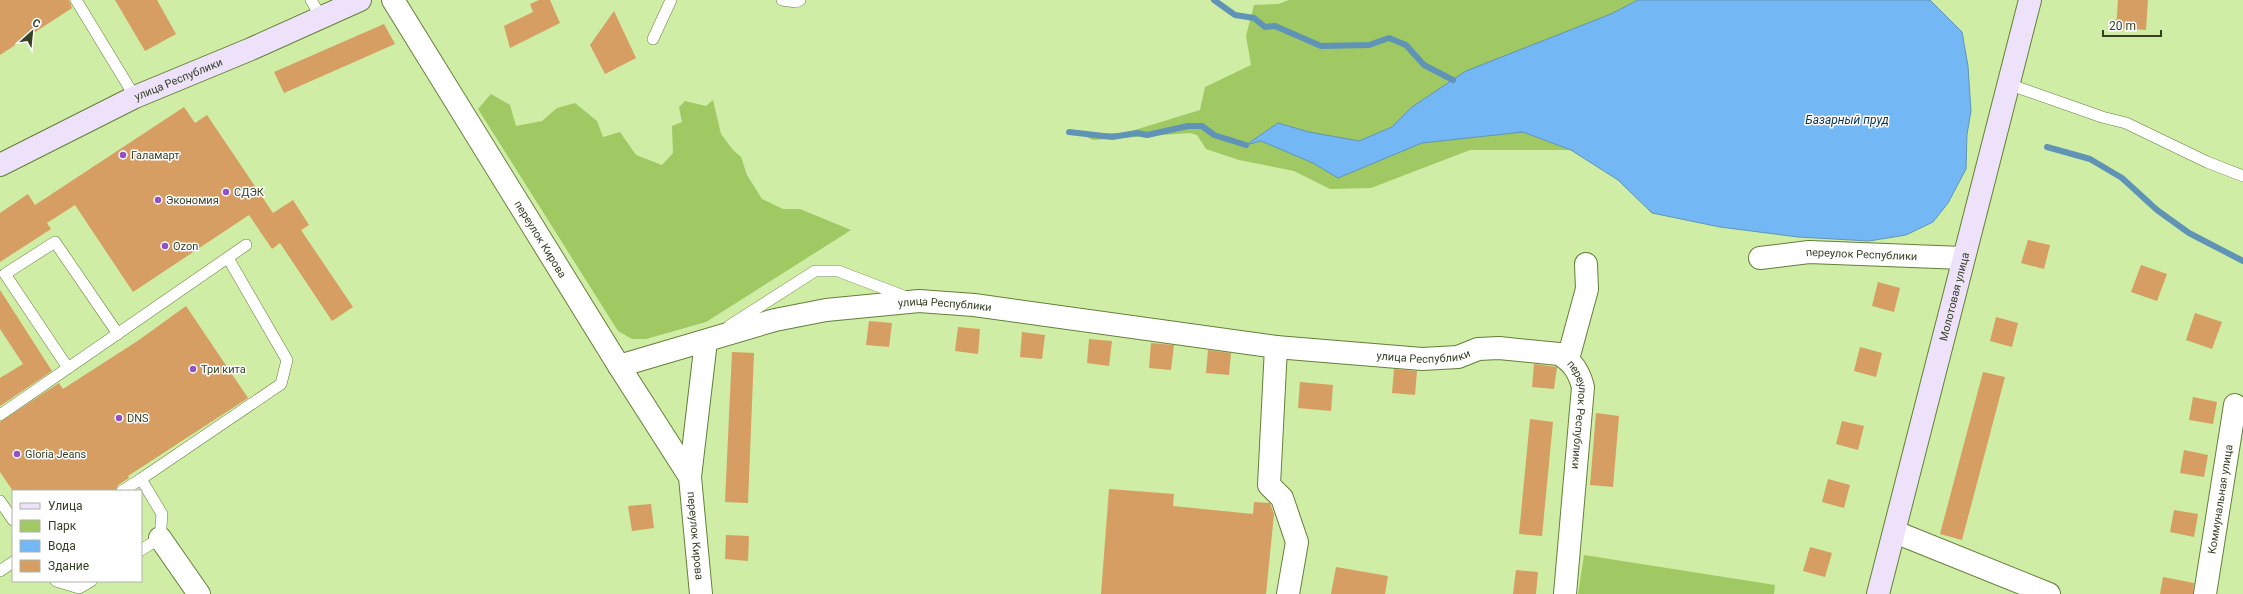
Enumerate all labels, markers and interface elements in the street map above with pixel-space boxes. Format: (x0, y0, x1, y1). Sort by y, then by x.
north arrow (12, 12, 52, 52)
scale bar (2103, 12, 2161, 38)
text: С (30, 16, 42, 31)
text: 20 m (2109, 19, 2136, 33)
street label: улица Республики (132, 55, 224, 103)
water label: Базарный пруд (1805, 113, 1889, 127)
place label: Галамарт (131, 149, 180, 162)
marker: Галамарт (118, 150, 128, 160)
place label: СДЭК (234, 186, 265, 199)
marker: СДЭК (221, 187, 231, 197)
place label: Экономия (166, 194, 219, 207)
marker: Экономия (153, 195, 163, 205)
street label: переулок Кирова (512, 198, 569, 280)
place label: Ozon (173, 240, 198, 253)
marker: Ozon (160, 241, 170, 251)
street label: переулок Республики (1805, 245, 1918, 263)
street label: Молотовая улица (1937, 251, 1972, 342)
street label: улица Республики (897, 294, 993, 314)
street label: улица Республики (1376, 346, 1472, 365)
street label: переулок Республики (1565, 357, 1589, 470)
place label: Три кита (201, 363, 246, 376)
marker: Три кита (188, 364, 198, 374)
place label: DNS (127, 412, 149, 425)
marker: DNS (114, 413, 124, 423)
street label: Коммунальная улица (2205, 443, 2235, 555)
place label: Gloria Jeans (25, 448, 87, 461)
marker: Gloria Jeans (12, 449, 22, 459)
legend (12, 490, 142, 582)
street label: переулок Кирова (685, 491, 706, 581)
text: Улица (48, 499, 83, 513)
text: Парк (48, 519, 77, 533)
text: Вода (48, 539, 76, 553)
text: Здание (48, 559, 89, 573)

